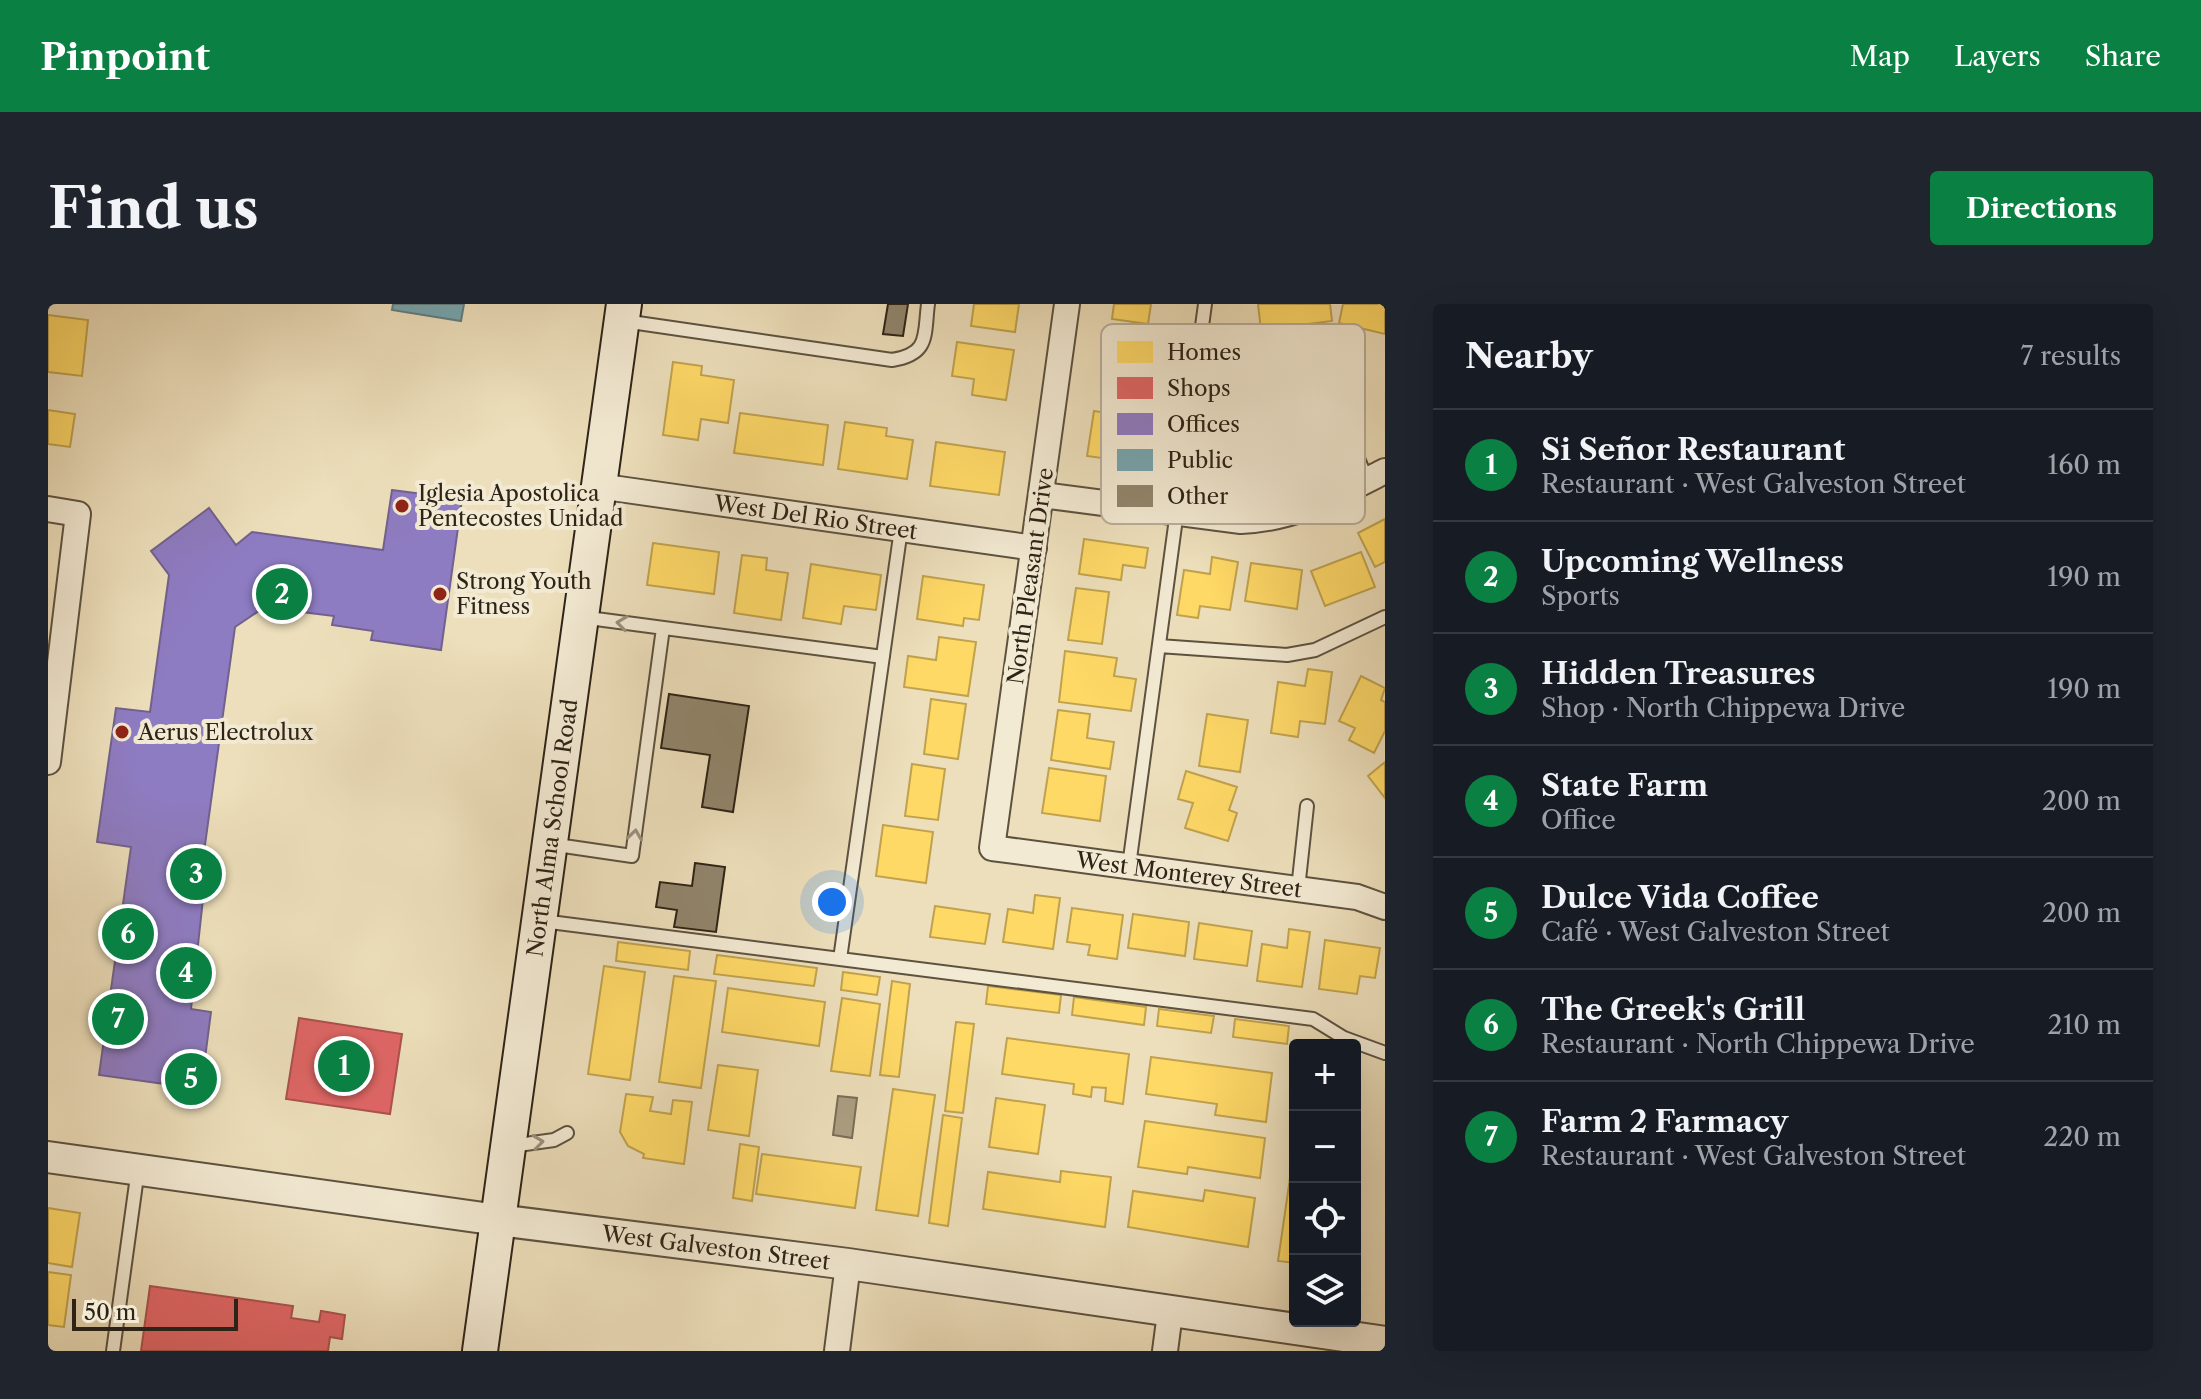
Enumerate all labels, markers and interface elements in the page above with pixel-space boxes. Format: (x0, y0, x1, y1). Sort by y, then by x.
text: Pinpoint (40, 33, 210, 80)
text: Map (1850, 39, 1910, 73)
text: Layers (1954, 39, 2041, 73)
text: Share (2085, 39, 2161, 73)
button: Directions (1930, 171, 2153, 245)
text: Find us (48, 174, 259, 243)
legend (1101, 324, 1365, 524)
text: Nearby (1465, 335, 1593, 377)
text: Homes (1167, 339, 1241, 366)
text: 7 results (2021, 340, 2121, 372)
text: Shops (1167, 375, 1231, 402)
text: Offices (1167, 411, 1240, 438)
text: Si Señor Restaurant (1541, 431, 1845, 468)
text: Public (1167, 447, 1233, 474)
text: 1 (1485, 449, 1497, 481)
text: 160 m (2047, 449, 2121, 481)
street label: North Pleasant Drive (1002, 466, 1059, 686)
text: Restaurant · West Galveston Street (1541, 468, 1966, 500)
place label: Iglesia Apostolica Pentecostes Unidad (418, 480, 623, 532)
text: Other (1167, 483, 1228, 510)
street label: West Del Rio Street (711, 490, 919, 545)
marker: Iglesia Apostolica Pentecostes Unidad (393, 497, 411, 515)
text: Upcoming Wellness (1541, 543, 1844, 580)
text: 2 (1483, 561, 1499, 593)
text: 190 m (2047, 561, 2121, 593)
pin: 2 (256, 564, 308, 624)
place label: Strong Youth Fitness (456, 568, 592, 620)
text: Sports (1541, 580, 1620, 612)
marker: Strong Youth Fitness (431, 585, 449, 603)
one-way arrow (615, 615, 628, 632)
text: Hidden Treasures (1541, 655, 1815, 692)
text: 3 (1484, 673, 1498, 705)
text: 190 m (2047, 673, 2121, 705)
text: Shop · North Chippewa Drive (1541, 692, 1905, 724)
street label: North Alma School Road (521, 697, 584, 959)
place label: Aerus Electrolux (137, 719, 313, 746)
marker: Aerus Electrolux (113, 723, 131, 741)
text: State Farm (1541, 767, 1708, 804)
text: 4 (1483, 785, 1499, 817)
text: 200 m (2042, 785, 2121, 817)
text: Office (1541, 804, 1616, 836)
one-way arrow (627, 828, 644, 841)
pin: 3 (170, 844, 222, 904)
street label: West Monterey Street (1074, 846, 1304, 903)
text: Dulce Vida Coffee (1541, 879, 1819, 916)
your location (812, 882, 852, 922)
text: 5 (1484, 897, 1498, 929)
text: 200 m (2042, 897, 2121, 929)
pin: 6 (102, 904, 154, 964)
text: Café · West Galveston Street (1541, 916, 1890, 948)
pin: 4 (160, 943, 212, 1003)
pin: 7 (92, 989, 144, 1049)
text: The Greek's Grill (1541, 991, 1805, 1028)
text: 6 (1483, 1009, 1499, 1041)
text: 210 m (2048, 1009, 2121, 1041)
text: Restaurant · North Chippewa Drive (1541, 1028, 1975, 1060)
pin: 1 (318, 1036, 370, 1096)
map controls (1289, 1039, 1361, 1327)
button: + (1289, 1039, 1361, 1111)
pin: 5 (165, 1049, 217, 1109)
text: Farm 2 Farmacy (1541, 1103, 1788, 1140)
button: − (1289, 1111, 1361, 1183)
text: 7 (1484, 1121, 1498, 1153)
text: 220 m (2043, 1121, 2121, 1153)
one-way arrow (531, 1134, 545, 1151)
text: Restaurant · West Galveston Street (1541, 1140, 1966, 1172)
button: locate (1289, 1183, 1361, 1255)
street label: West Galveston Street (599, 1220, 832, 1276)
button: layers (1289, 1255, 1361, 1327)
scale bar (72, 1295, 238, 1331)
text: 50 m (84, 1299, 136, 1326)

